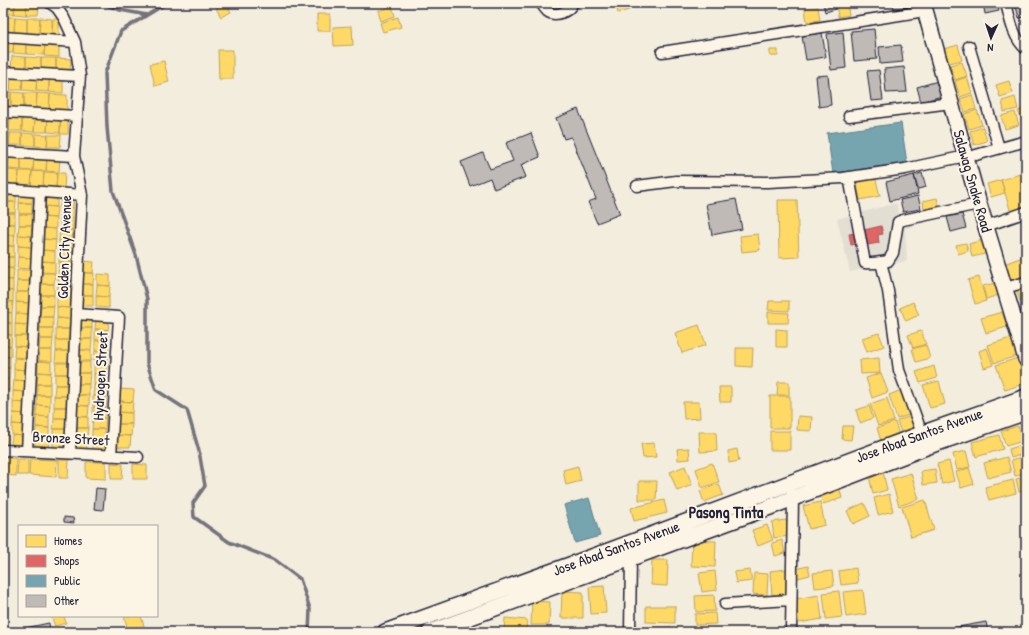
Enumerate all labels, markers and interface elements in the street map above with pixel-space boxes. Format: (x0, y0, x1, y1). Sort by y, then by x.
north arrow (971, 18, 1011, 58)
text: N (987, 41, 994, 55)
street label: Salawag Snake Road (948, 127, 998, 235)
street label: Golden City Avenue (52, 195, 76, 299)
street label: Hydrogen Street (87, 330, 113, 421)
street label: Jose Abad Santos Avenue (853, 402, 985, 468)
street label: Bronze Street (32, 426, 111, 451)
district label: Pasong Tinta (689, 501, 764, 524)
street label: Jose Abad Santos Avenue (550, 515, 682, 581)
legend (18, 525, 158, 617)
text: Homes (54, 532, 82, 549)
text: Shops (54, 552, 80, 569)
text: Public (54, 572, 80, 589)
text: Other (54, 592, 80, 609)

